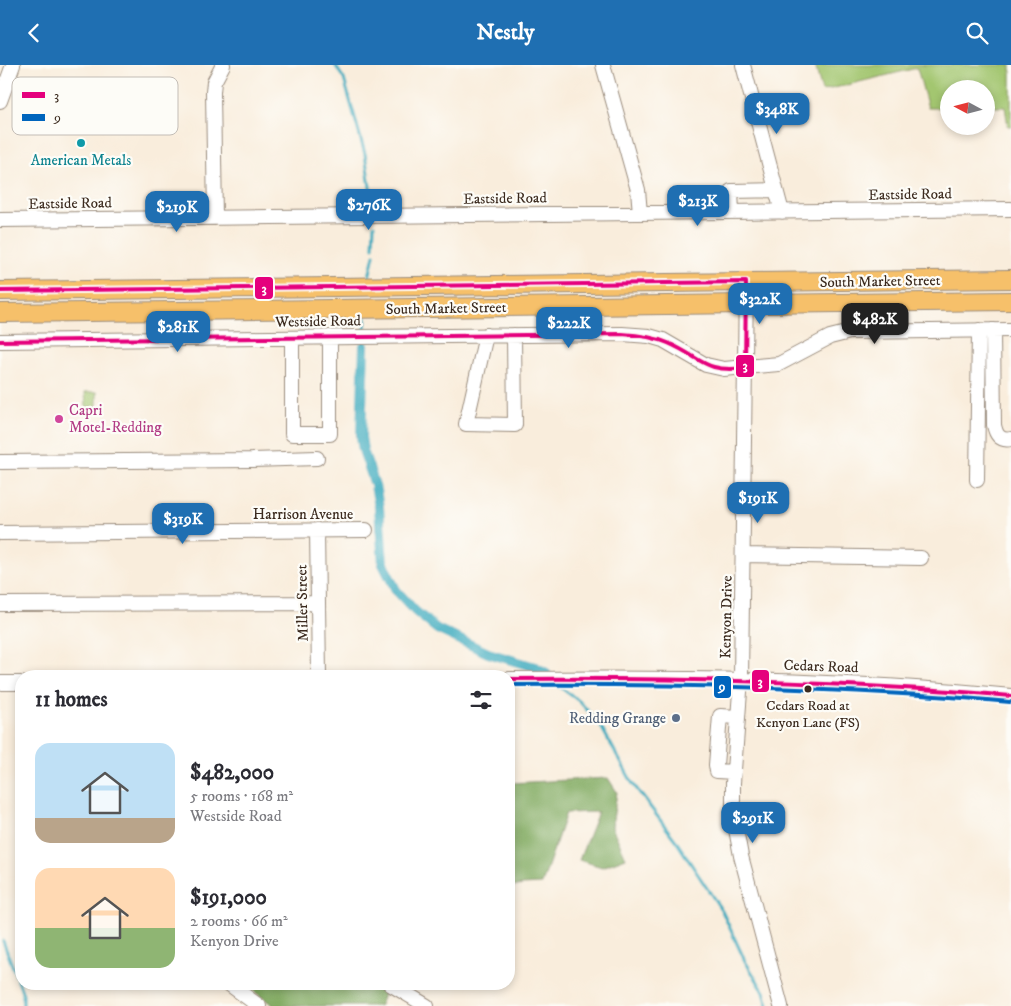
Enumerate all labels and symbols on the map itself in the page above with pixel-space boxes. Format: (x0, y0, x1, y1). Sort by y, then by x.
legend (12, 77, 178, 135)
north arrow (940, 80, 995, 135)
text: 3 (54, 87, 59, 105)
pin: $348K (742, 93, 812, 135)
text: 9 (53, 109, 61, 127)
marker: American Metals (75, 137, 87, 149)
place label: American Metals (31, 151, 131, 170)
street label: Eastside Road (868, 184, 953, 205)
pin: $213K (663, 185, 733, 227)
street label: Eastside Road (463, 188, 548, 209)
pin: $276K (334, 189, 404, 231)
pin: $219K (142, 191, 212, 233)
street label: Eastside Road (28, 193, 113, 214)
street label: South Market Street (819, 271, 941, 292)
line badge: 3 (254, 276, 274, 300)
text: 3 (261, 280, 267, 298)
pin: $322K (725, 283, 795, 325)
street label: South Market Street (385, 298, 507, 319)
pin: $482K (840, 303, 910, 345)
pin: $222K (534, 307, 604, 349)
pin: $281K (143, 311, 213, 353)
street label: Westside Road (274, 311, 362, 332)
line badge: 3 (735, 354, 755, 378)
text: 3 (742, 357, 748, 375)
place label: Capri Motel-Redding (69, 401, 162, 437)
marker: Capri Motel-Redding (53, 413, 65, 425)
pin: $191K (723, 481, 793, 524)
pin: $319K (148, 503, 218, 545)
street label: Harrison Avenue (253, 505, 353, 524)
street label: Miller Street (292, 564, 313, 642)
street label: Kenyon Drive (716, 575, 737, 659)
street label: Cedars Road (783, 656, 859, 677)
line badge: 3 (751, 669, 770, 693)
text: 3 (757, 673, 763, 691)
line badge: 9 (713, 675, 732, 699)
text: 9 (718, 678, 726, 696)
marker: Cedars Road at Kenyon Lane (FS) (803, 684, 813, 694)
place label: Cedars Road at Kenyon Lane (FS) (756, 697, 860, 732)
place label: Redding Grange (569, 709, 666, 728)
marker: Redding Grange (670, 712, 682, 724)
pin: $291K (718, 801, 788, 844)

